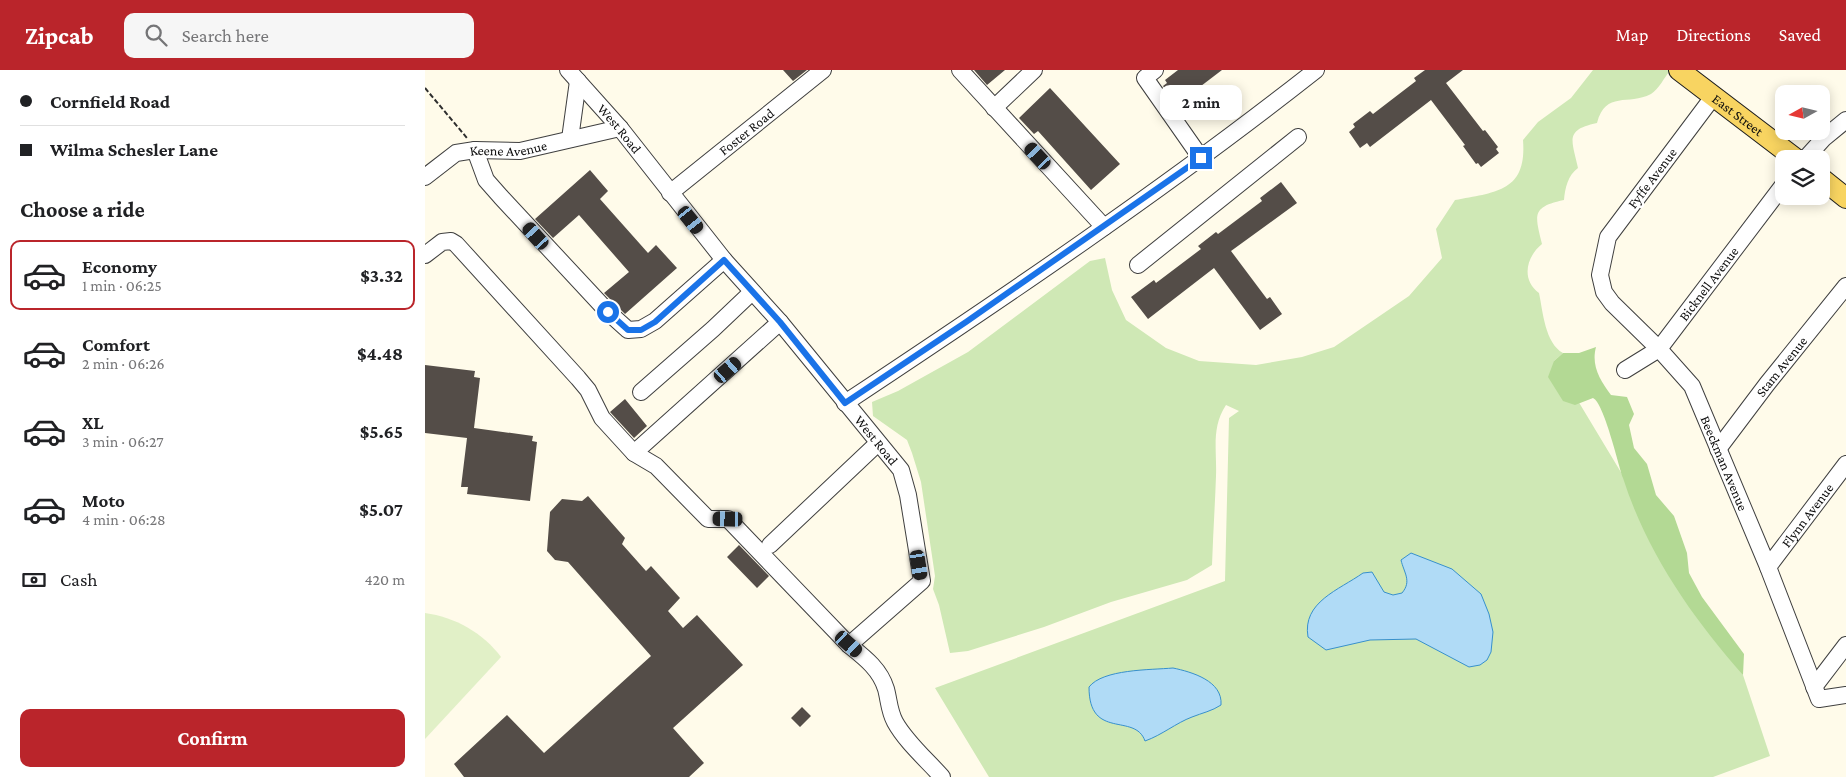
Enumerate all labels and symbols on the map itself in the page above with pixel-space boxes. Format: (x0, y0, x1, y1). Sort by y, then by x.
north arrow (1775, 85, 1830, 140)
callout: 2 min (1160, 86, 1242, 121)
street label: East Street (1709, 90, 1767, 139)
street label: West Road (594, 101, 645, 157)
street label: Foster Road (716, 104, 778, 158)
street label: Keene Avenue (468, 137, 549, 159)
car (1022, 140, 1053, 172)
street label: Fyffe Avenue (1624, 145, 1680, 211)
route end (1190, 147, 1212, 169)
car (675, 204, 706, 236)
car (520, 220, 551, 252)
street label: Bicknell Avenue (1675, 243, 1742, 324)
route start (597, 301, 619, 323)
street label: Stam Avenue (1752, 333, 1810, 400)
car (711, 354, 744, 386)
street label: West Road (851, 412, 902, 469)
street label: Beeckman Avenue (1697, 413, 1751, 513)
street label: Flynn Avenue (1778, 480, 1837, 550)
car (712, 511, 743, 527)
car (909, 549, 928, 581)
car (832, 628, 865, 660)

